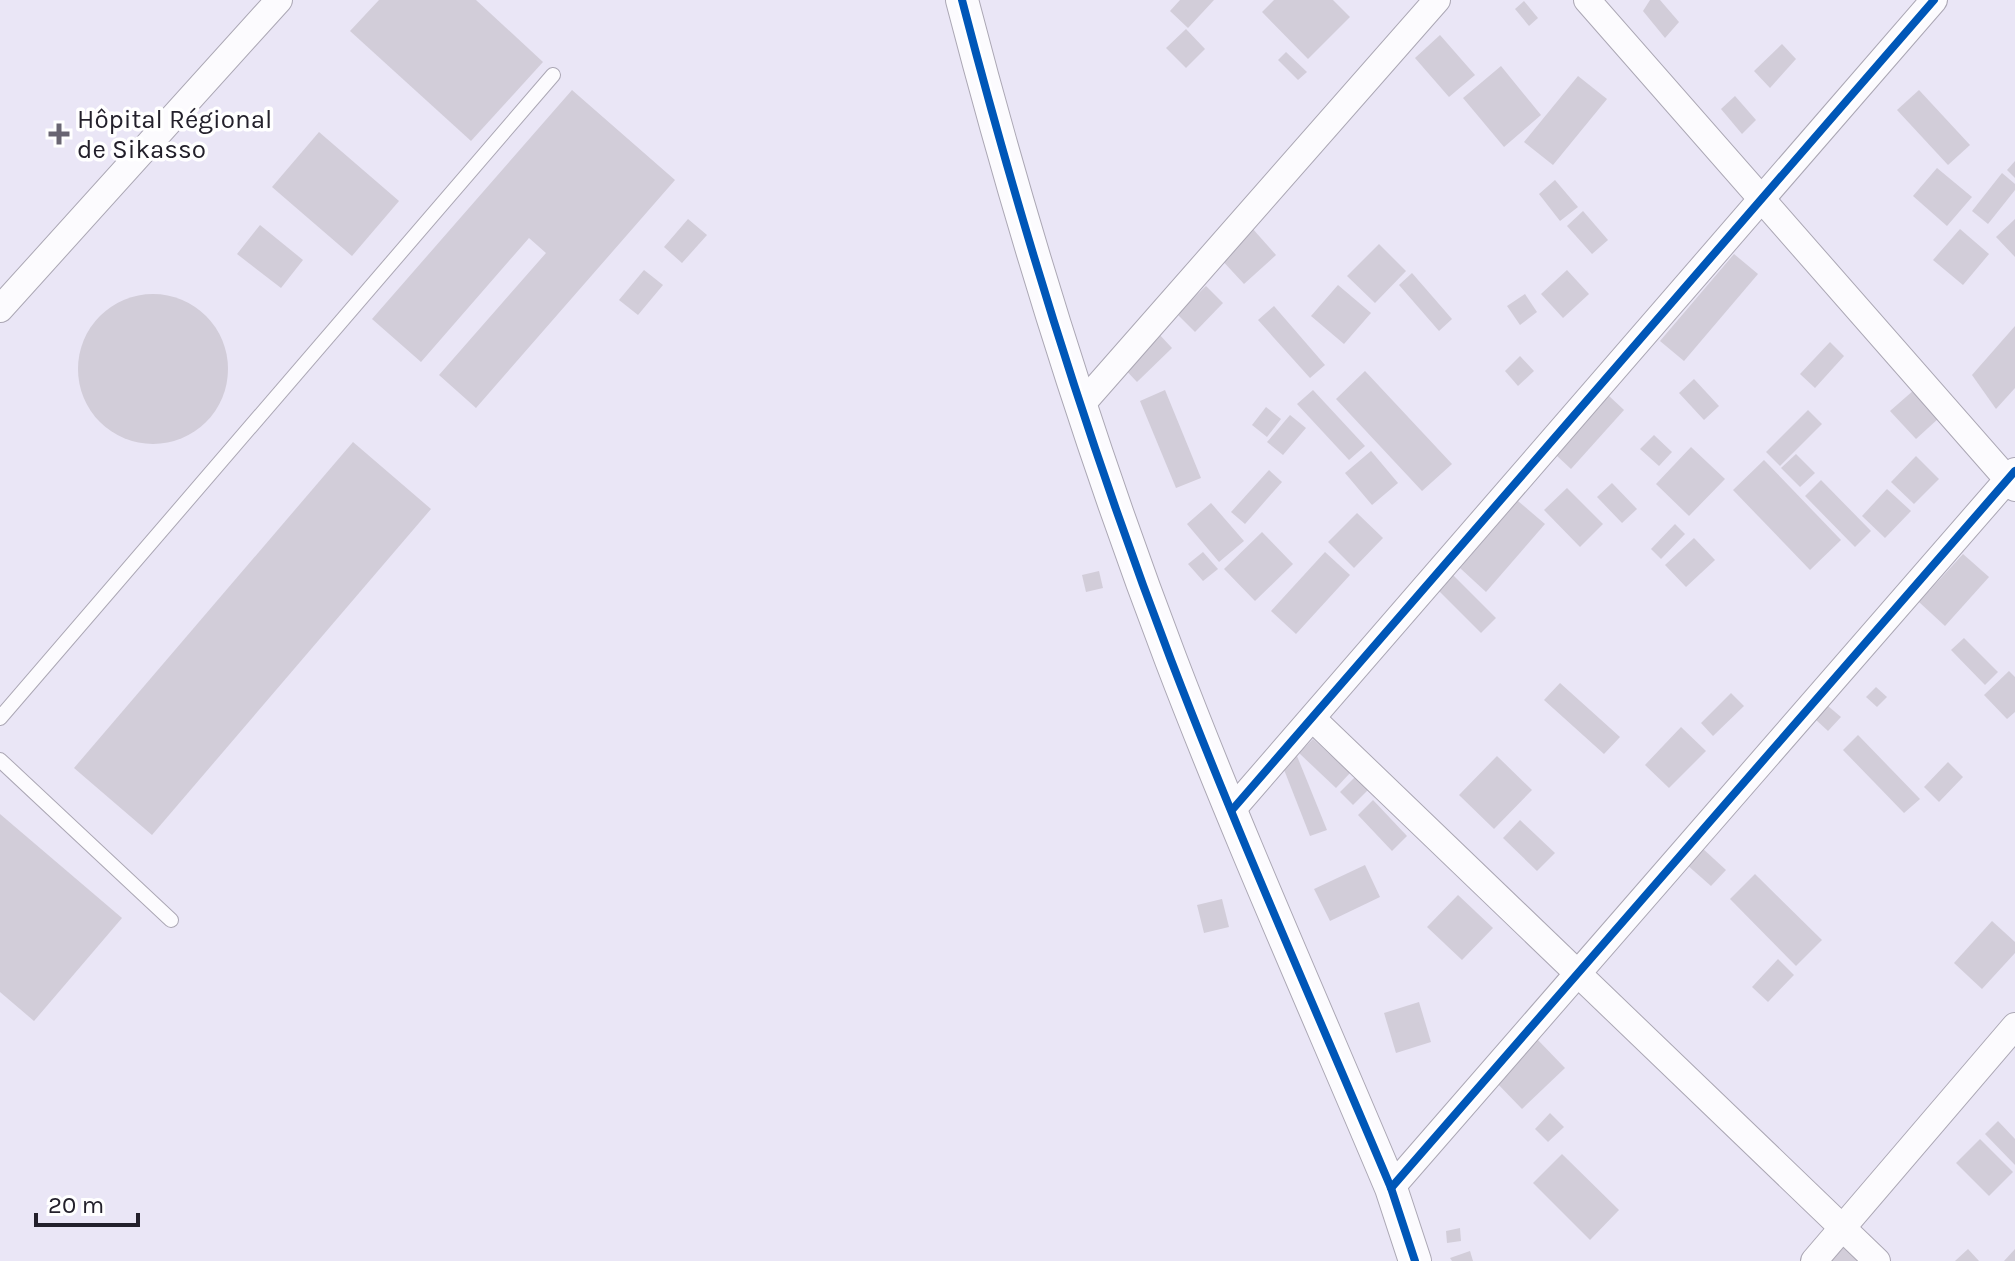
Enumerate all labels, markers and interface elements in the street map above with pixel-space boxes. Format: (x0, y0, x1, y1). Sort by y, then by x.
place label: Hôpital Régional de Sikasso (77, 104, 272, 165)
marker: Hôpital Régional de Sikasso (48, 123, 70, 145)
scale bar (36, 1177, 138, 1227)
text: 20 m (48, 1191, 104, 1219)

